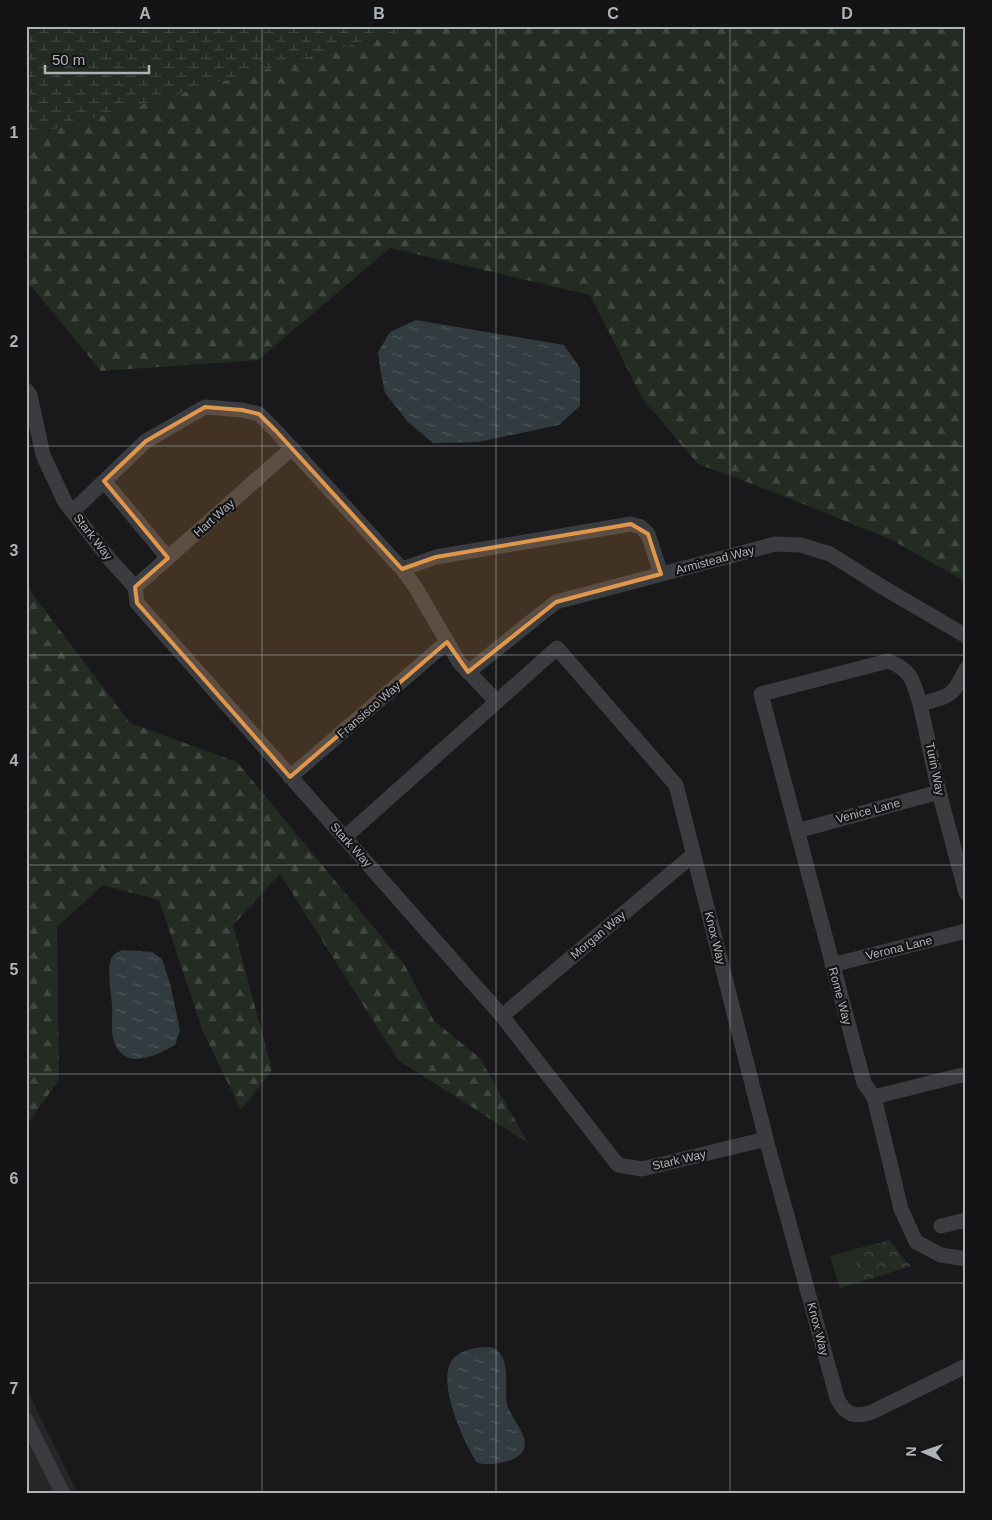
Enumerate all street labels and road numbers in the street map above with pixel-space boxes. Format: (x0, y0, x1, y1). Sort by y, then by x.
street label: Hart Way (191, 496, 237, 540)
street label: Stark Way (71, 511, 115, 563)
street label: Armistead Way (674, 543, 756, 577)
street label: Fransisco Way (335, 679, 403, 741)
street label: Turin Way (923, 741, 947, 797)
street label: Venice Lane (834, 796, 902, 826)
street label: Stark Way (327, 820, 375, 870)
street label: Morgan Way (568, 908, 628, 962)
street label: Knox Way (702, 910, 728, 966)
street label: Verona Lane (864, 933, 934, 963)
street label: Rome Way (826, 966, 854, 1026)
street label: Stark Way (651, 1147, 707, 1173)
street label: Knox Way (804, 1301, 832, 1357)

